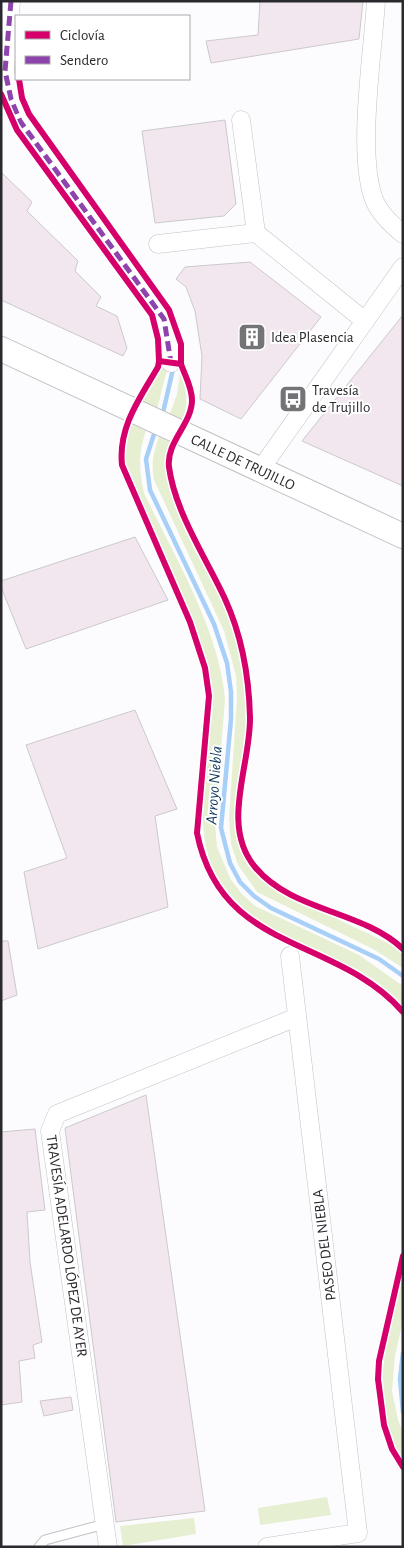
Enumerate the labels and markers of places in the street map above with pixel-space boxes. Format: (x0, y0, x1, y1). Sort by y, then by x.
building icon: Idea Plasencia (237, 322, 267, 352)
place label: Idea Plasencia (271, 330, 354, 345)
place label: Travesía de Trujillo (312, 383, 370, 415)
bus stop icon: Travesía de Trujillo (278, 384, 308, 414)

